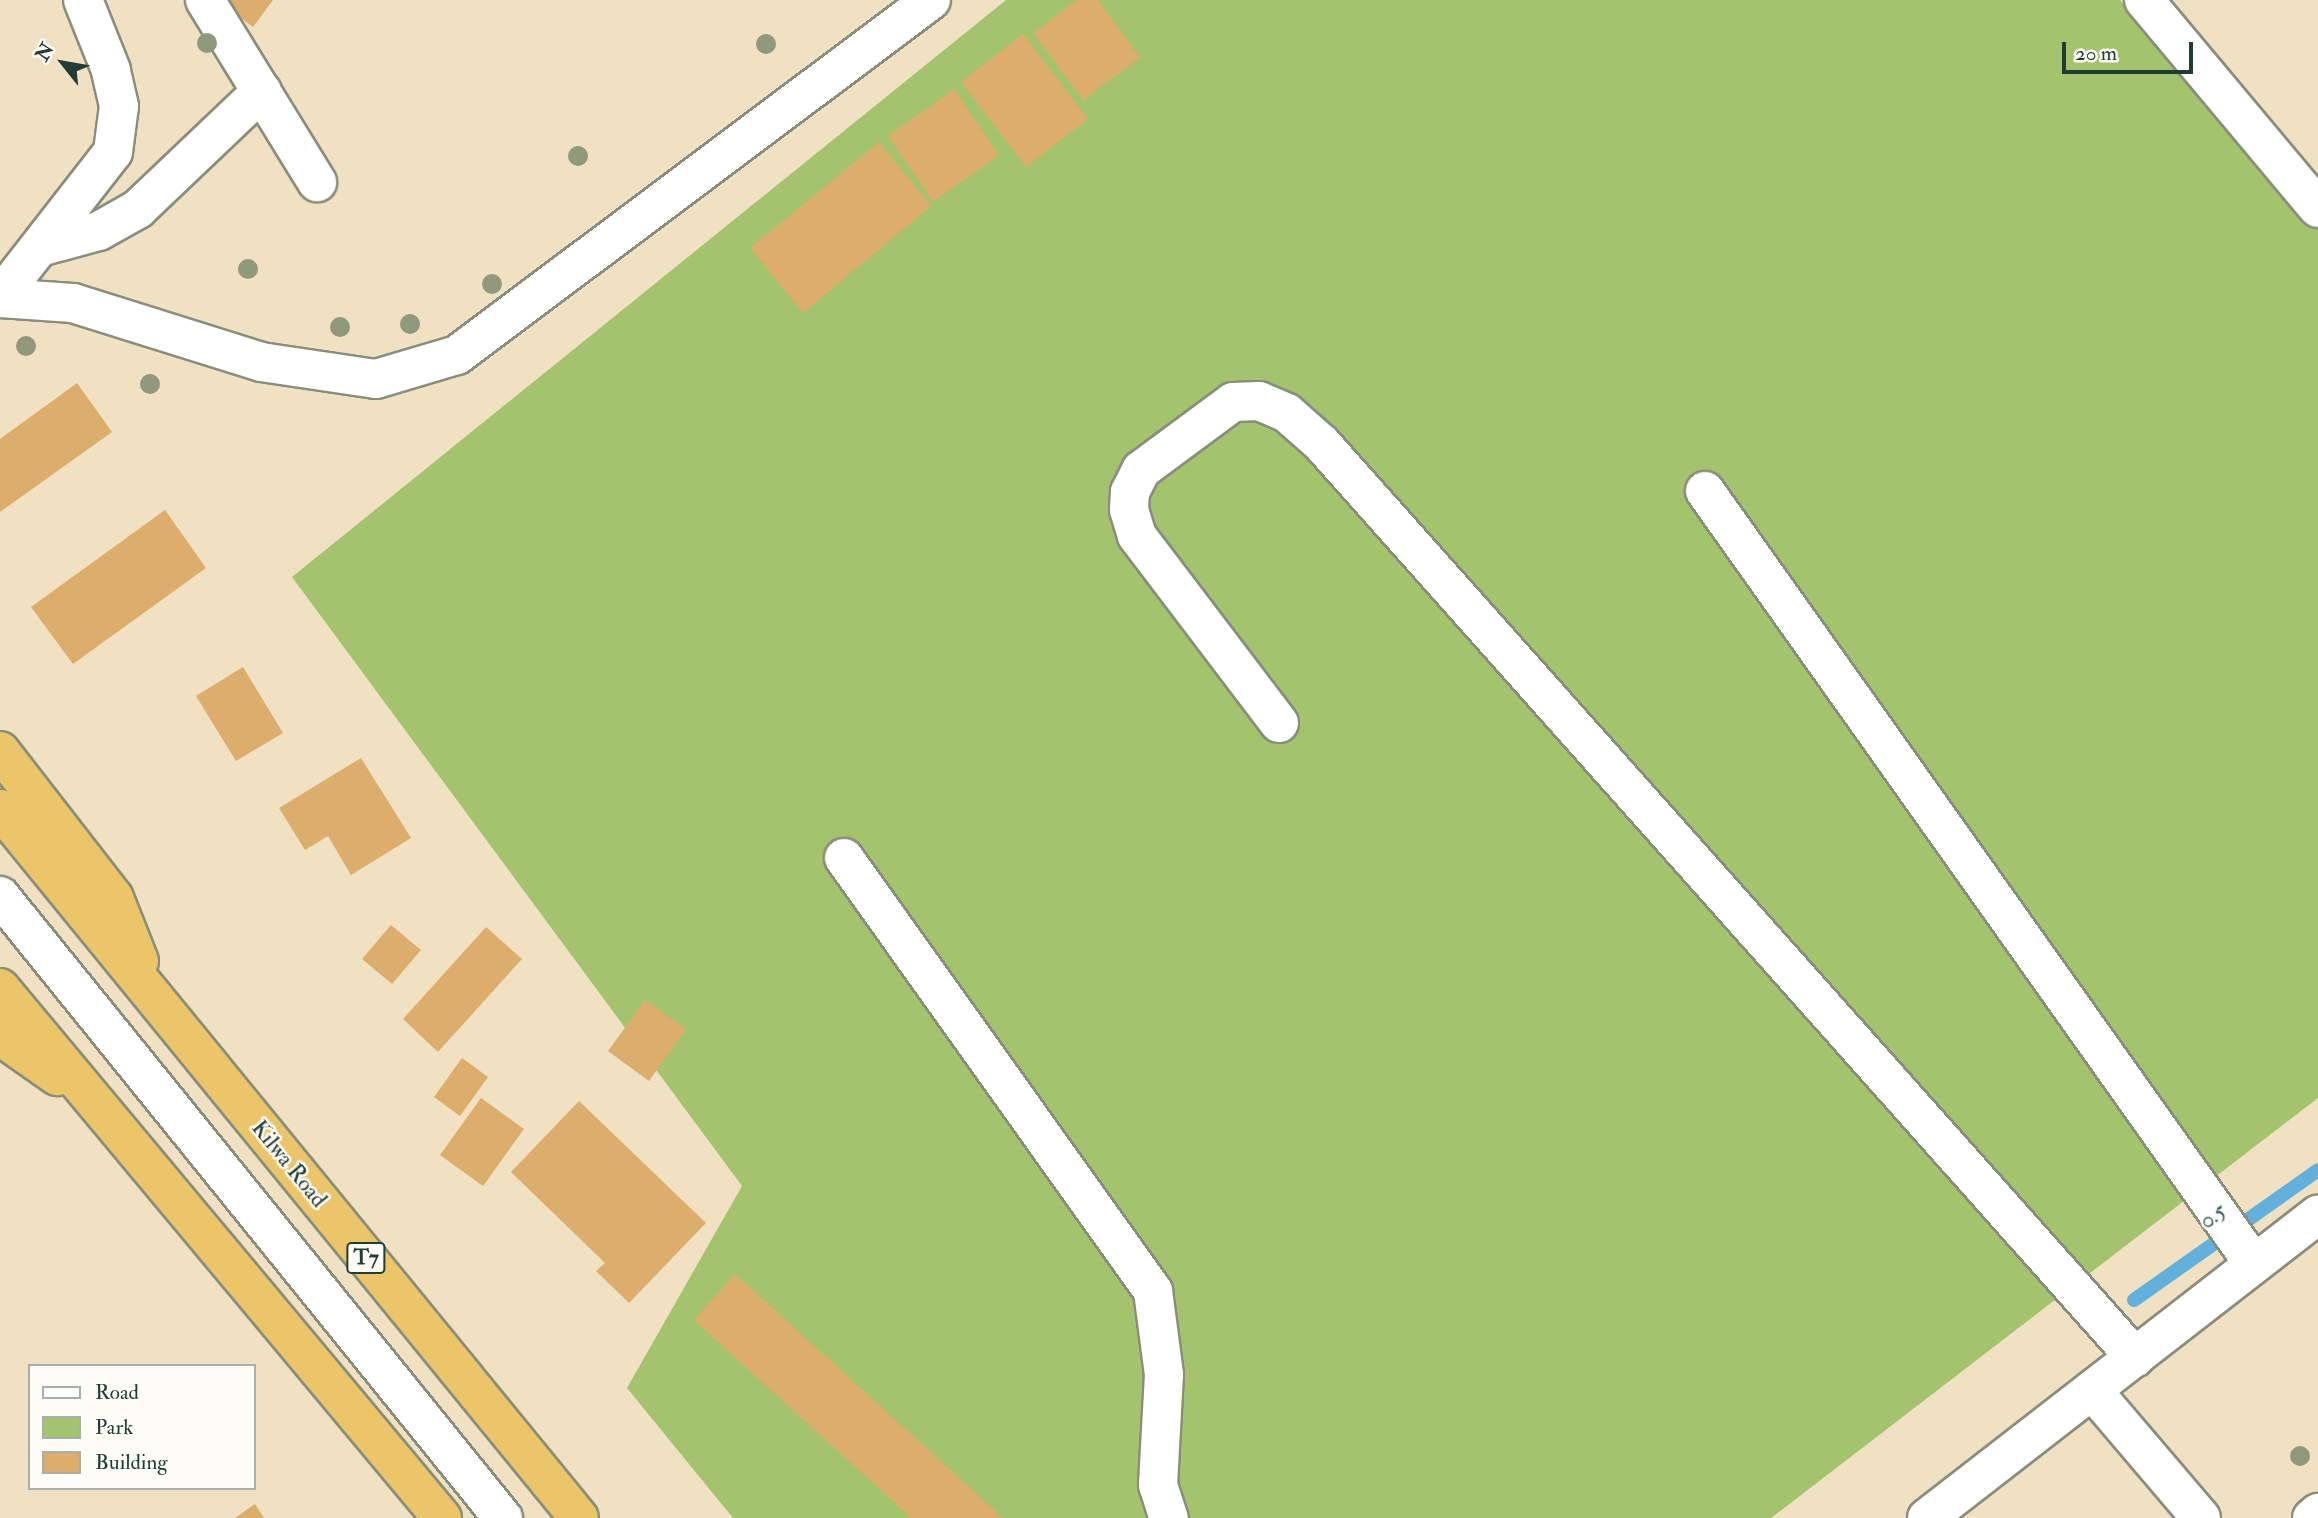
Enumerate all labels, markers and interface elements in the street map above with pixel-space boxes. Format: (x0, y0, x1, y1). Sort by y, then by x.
north arrow (28, 28, 98, 98)
scale bar (2066, 28, 2197, 72)
text: N (30, 39, 60, 66)
text: 20 m (2075, 40, 2117, 67)
street label: Kilwa Road (245, 1115, 333, 1213)
water label: 0.5 (2194, 1197, 2232, 1235)
road number: T7 (345, 1240, 387, 1276)
legend (28, 1364, 256, 1490)
text: Road (95, 1379, 139, 1406)
text: Park (95, 1414, 133, 1441)
text: Building (95, 1449, 168, 1476)

